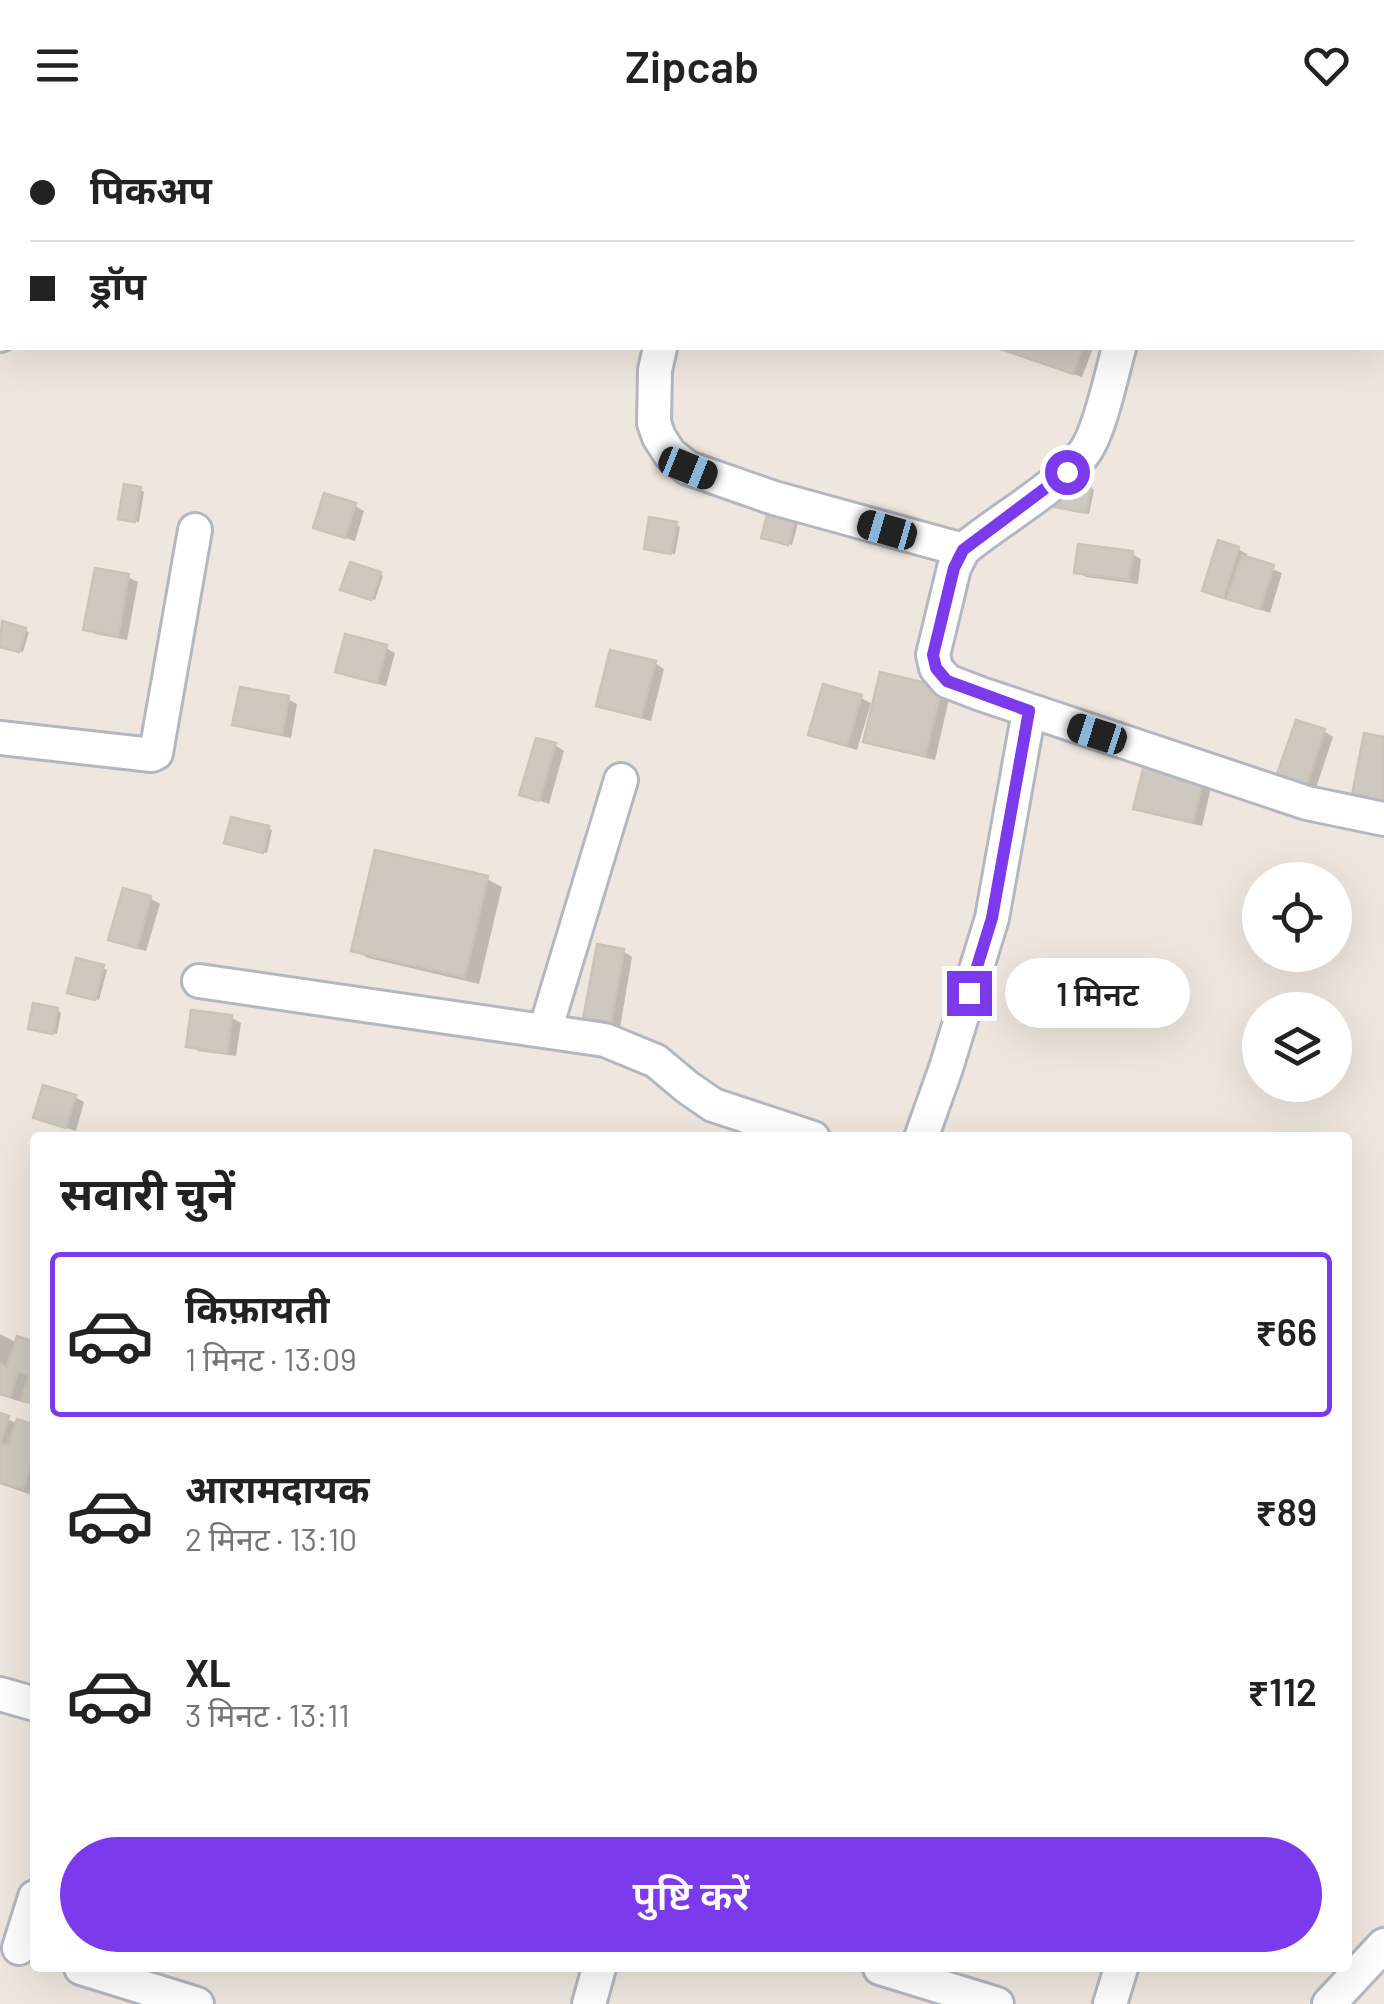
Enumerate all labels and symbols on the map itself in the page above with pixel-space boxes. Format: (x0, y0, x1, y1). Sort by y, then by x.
car (655, 443, 721, 493)
route start (1045, 450, 1090, 495)
car (854, 507, 920, 553)
car (1064, 710, 1130, 758)
callout: 1 मिनट (1004, 958, 1189, 1028)
route end (947, 971, 992, 1016)

